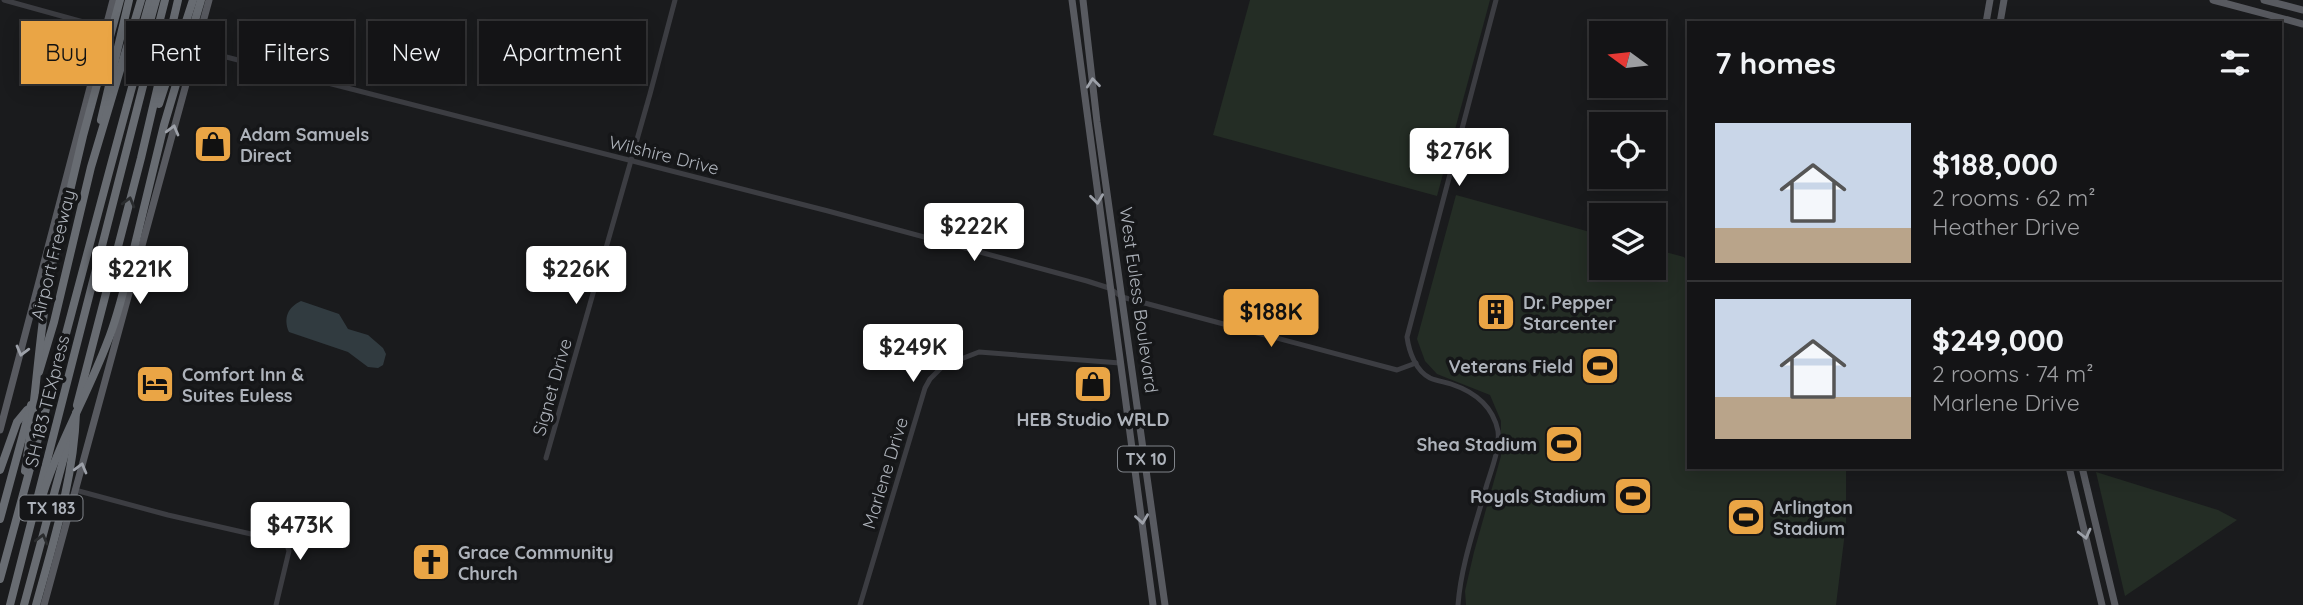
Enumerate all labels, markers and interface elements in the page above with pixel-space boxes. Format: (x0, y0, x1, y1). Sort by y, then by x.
chip: Buy (21, 21, 112, 84)
chip: Rent (126, 21, 225, 84)
chip: Filters (239, 21, 354, 84)
chip: New (368, 21, 465, 84)
chip: Apartment (479, 21, 646, 84)
north arrow (1589, 21, 1666, 98)
map controls (1589, 21, 1666, 280)
text: 7 homes (1715, 44, 1836, 82)
icon: filters (2216, 44, 2254, 82)
one-way arrow (1086, 77, 1101, 88)
button: locate (1589, 112, 1666, 189)
shop icon: Adam Samuels Direct (192, 123, 234, 165)
place label: Adam Samuels Direct (240, 123, 369, 167)
one-way arrow (164, 124, 179, 136)
pin: $276K (1410, 128, 1508, 188)
street label: Wilshire Drive (606, 130, 722, 180)
text: $276K (1426, 136, 1492, 165)
text: $188,000 (1932, 145, 2058, 183)
icon: home (1771, 151, 1855, 235)
text: 2 rooms · 62 m² (1932, 183, 2096, 212)
street label: Airport Freeway (26, 187, 80, 323)
one-way arrow (1090, 194, 1105, 205)
one-way arrow (121, 196, 135, 208)
button: layers (1589, 203, 1666, 280)
pin: $222K (925, 204, 1023, 263)
street label: West Euless Boulevard (1115, 205, 1163, 395)
text: $222K (940, 211, 1008, 240)
text: Heather Drive (1932, 212, 2080, 241)
pin: $221K (91, 246, 189, 306)
pin: $226K (527, 246, 625, 306)
text: $221K (108, 254, 172, 283)
text: $226K (542, 254, 610, 283)
pin: $188K (1222, 290, 1320, 349)
building icon: Dr. Pepper Starcenter (1475, 291, 1517, 333)
place label: Dr. Pepper Starcenter (1523, 291, 1616, 335)
text: $188K (1240, 297, 1302, 326)
text: $249,000 (1932, 321, 2064, 359)
pin: $249K (864, 324, 962, 384)
icon: home (1771, 327, 1855, 411)
text: $249K (879, 332, 947, 361)
street label: SH 183 TEXpress (19, 333, 75, 469)
street label: Signet Drive (527, 336, 577, 438)
one-way arrow (15, 344, 30, 356)
sports icon: Veterans Field (1579, 345, 1621, 387)
place label: Veterans Field (1448, 355, 1573, 378)
text: 2 rooms · 74 m² (1932, 359, 2094, 388)
hotel icon: Comfort Inn & Suites Euless (134, 363, 176, 405)
place label: Comfort Inn & Suites Euless (182, 363, 304, 407)
shop icon: HEB Studio WRLD (1072, 363, 1114, 405)
text: Marlene Drive (1932, 388, 2080, 417)
place label: HEB Studio WRLD (1017, 408, 1170, 431)
street label: Marlene Drive (857, 414, 913, 532)
sports icon: Shea Stadium (1543, 423, 1585, 465)
place label: Shea Stadium (1417, 433, 1537, 456)
road number: TX 10 (1118, 446, 1174, 472)
one-way arrow (73, 462, 87, 474)
sports icon: Royals Stadium (1612, 475, 1654, 517)
place label: Royals Stadium (1470, 485, 1606, 508)
road number: TX 183 (20, 495, 82, 520)
sports icon: Arlington Stadium (1725, 496, 1767, 538)
place label: Arlington Stadium (1773, 496, 1853, 540)
pin: $473K (251, 503, 349, 562)
text: $473K (267, 510, 333, 539)
one-way arrow (1134, 513, 1149, 525)
one-way arrow (2077, 527, 2091, 539)
one-way arrow (34, 533, 49, 545)
church icon: Grace Community Church (410, 541, 452, 583)
place label: Grace Community Church (458, 541, 614, 585)

